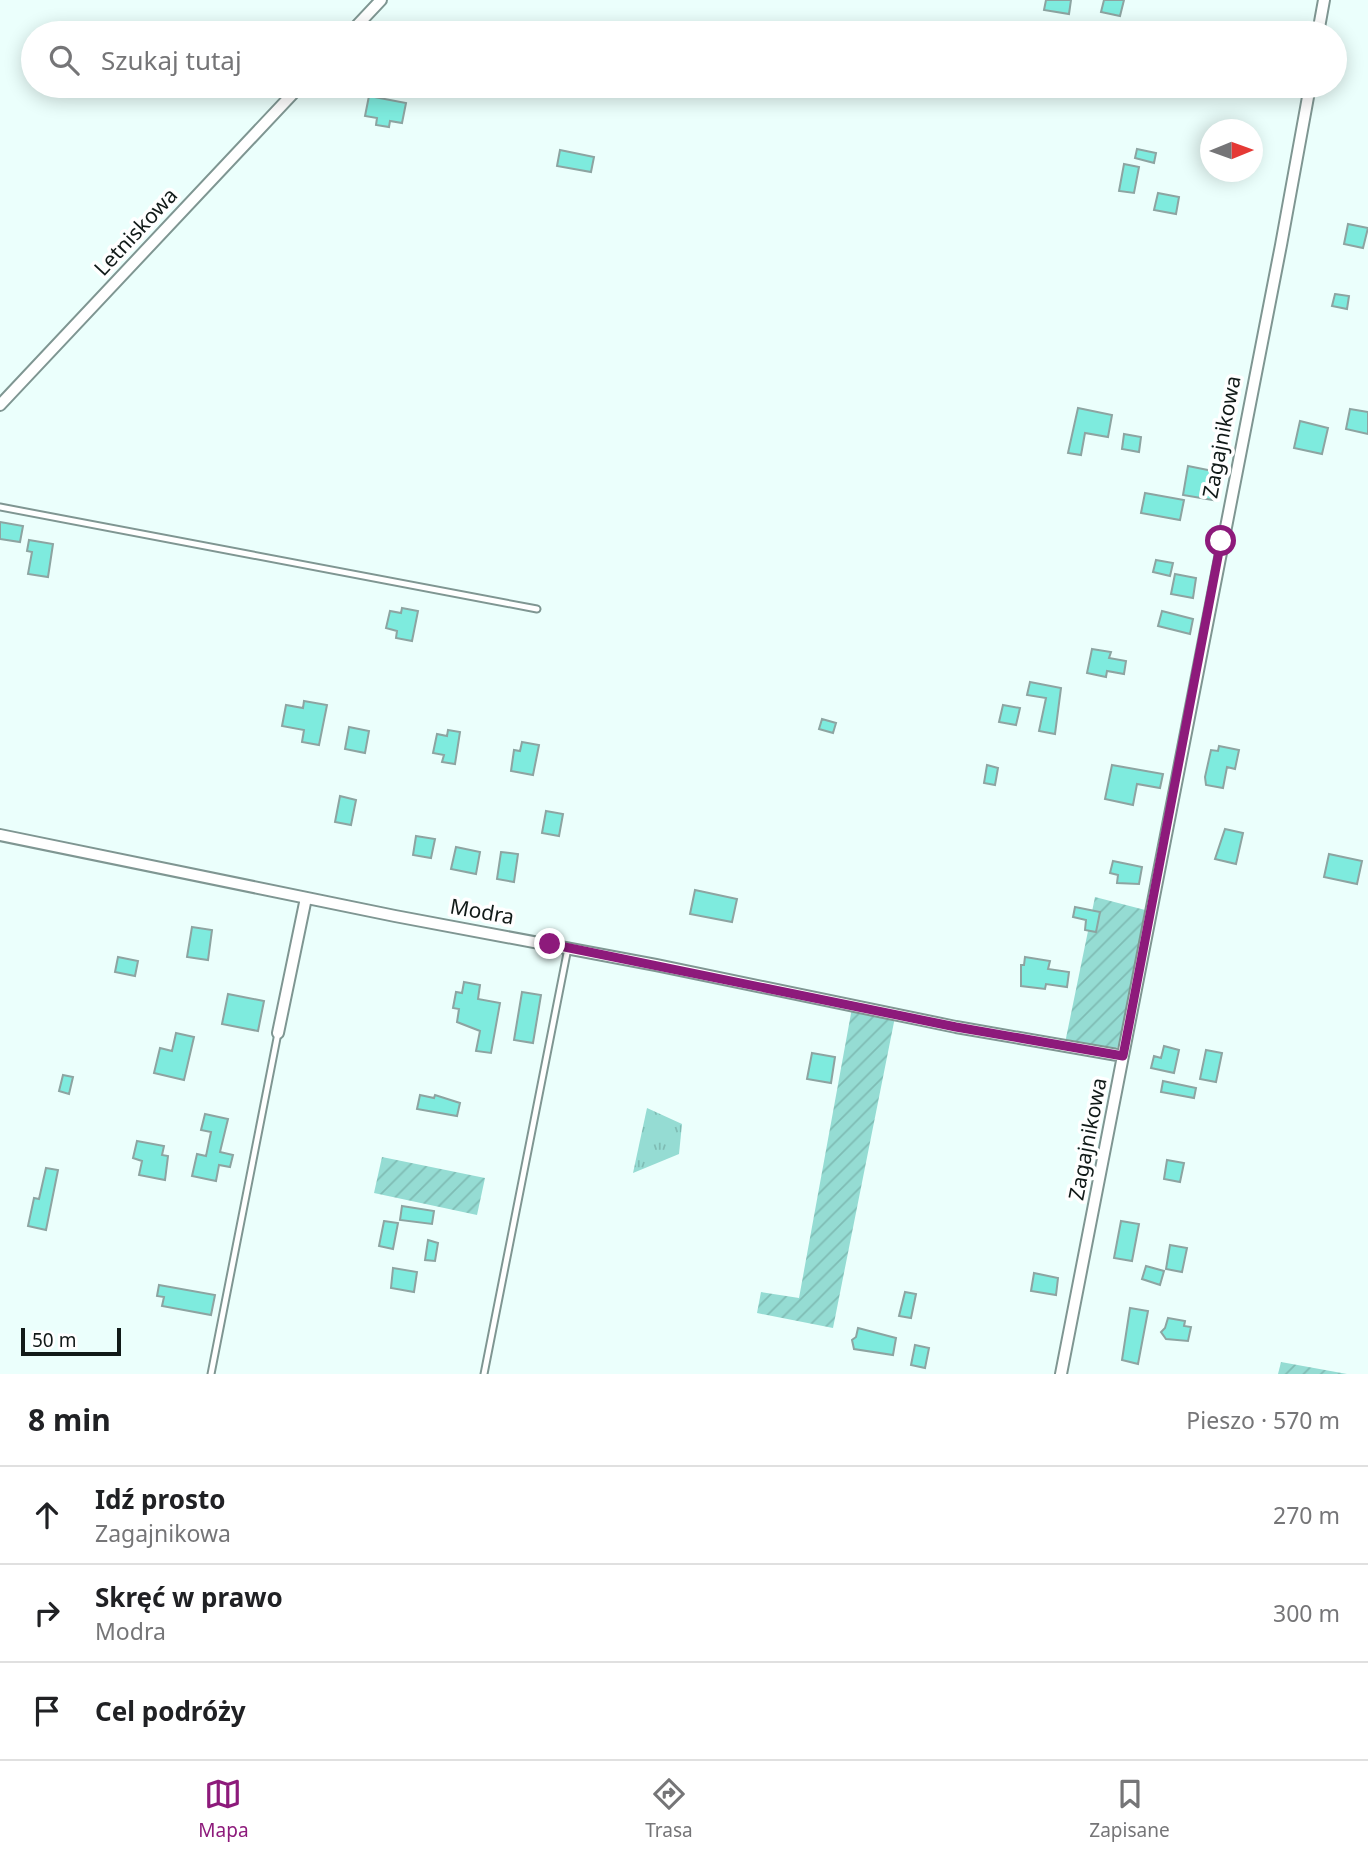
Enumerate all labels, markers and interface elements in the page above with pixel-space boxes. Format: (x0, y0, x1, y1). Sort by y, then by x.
search box (21, 21, 1347, 98)
icon: search (45, 41, 83, 79)
text: Szukaj tutaj (101, 42, 242, 78)
north arrow (1200, 119, 1263, 182)
street label: Letniskowa (87, 181, 183, 281)
street label: Zagajnikowa (1195, 373, 1247, 500)
route start (1205, 525, 1236, 556)
street label: Modra (448, 892, 516, 930)
route end (534, 928, 565, 959)
street label: Zagajnikowa (1061, 1075, 1113, 1202)
scale bar (21, 1325, 121, 1357)
text: 50 m (32, 1327, 76, 1353)
text: 8 min (28, 1399, 111, 1440)
text: Pieszo · 570 m (1186, 1404, 1340, 1436)
text: Idź prosto (95, 1481, 226, 1517)
icon: ahead (28, 1496, 66, 1534)
text: 270 m (1273, 1499, 1340, 1531)
text: Zagajnikowa (95, 1517, 231, 1549)
text: Skręć w prawo (95, 1579, 283, 1615)
icon: right (28, 1594, 66, 1632)
text: 300 m (1273, 1597, 1340, 1629)
text: Modra (95, 1615, 166, 1647)
icon: arrive (28, 1692, 66, 1730)
text: Cel podróży (95, 1693, 246, 1729)
tab: Mapa (198, 1775, 249, 1843)
tab: Trasa (645, 1775, 693, 1843)
tab: Zapisane (1089, 1775, 1170, 1843)

